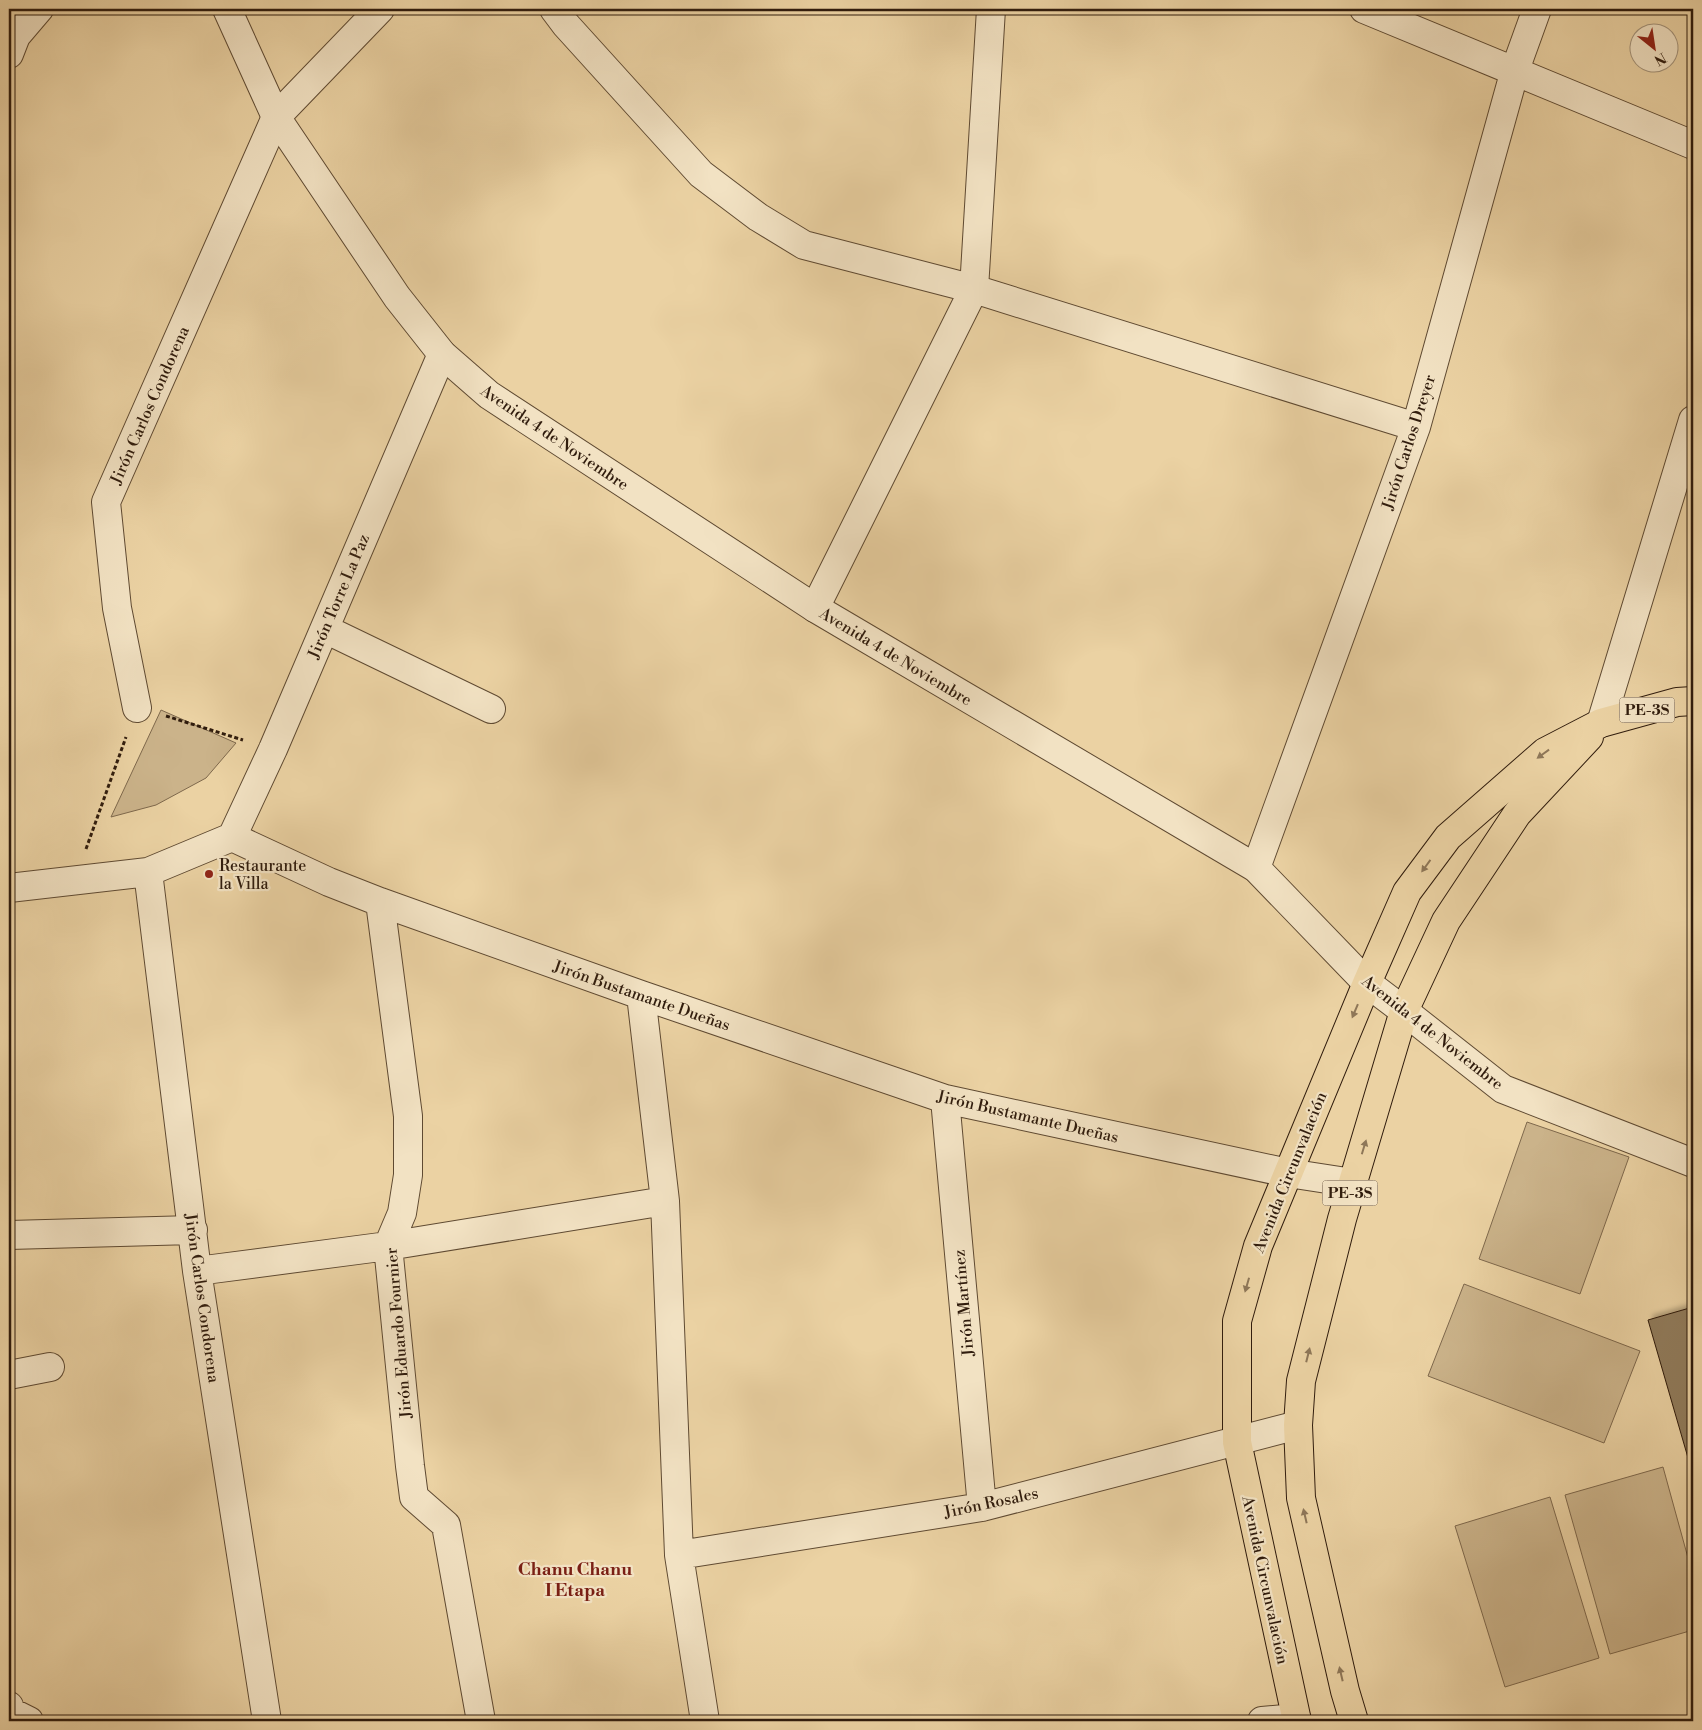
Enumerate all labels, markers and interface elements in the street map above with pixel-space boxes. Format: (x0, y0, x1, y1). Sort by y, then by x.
north arrow (1630, 22, 1680, 72)
text: N (1651, 48, 1669, 69)
street label: Jirón Carlos Condorena (106, 322, 194, 489)
street label: Jirón Carlos Dreyer (1377, 372, 1440, 513)
street label: Avenida 4 de Noviembre (476, 380, 632, 495)
street label: Jirón Torre La Paz (303, 531, 374, 663)
street label: Avenida 4 de Noviembre (815, 603, 975, 710)
road number: PE-3S (1620, 698, 1674, 722)
one-way arrow (1537, 749, 1550, 760)
place label: Restaurante la Villa (219, 856, 306, 894)
one-way arrow (1421, 859, 1432, 872)
marker: Restaurante la Villa (203, 868, 215, 880)
street label: Jirón Bustamante Dueñas (550, 956, 733, 1036)
street label: Avenida 4 de Noviembre (1357, 971, 1507, 1094)
one-way arrow (1351, 1004, 1359, 1019)
street label: Jirón Bustamante Dueñas (934, 1086, 1120, 1148)
street label: Avenida Circunvalación (1248, 1089, 1332, 1257)
one-way arrow (1360, 1139, 1368, 1154)
road number: PE-3S (1322, 1180, 1378, 1206)
street label: Jirón Carlos Condorena (180, 1211, 224, 1385)
street label: Jirón Eduardo Fournier (382, 1247, 417, 1420)
street label: Jirón Martínez (949, 1249, 979, 1358)
one-way arrow (1243, 1277, 1251, 1292)
one-way arrow (1304, 1347, 1312, 1362)
street label: Jirón Rosales (941, 1483, 1040, 1523)
street label: Avenida Circunvalación (1237, 1493, 1293, 1667)
one-way arrow (1301, 1508, 1309, 1523)
district label: Chanu Chanu I Etapa (518, 1558, 632, 1602)
one-way arrow (1337, 1667, 1345, 1682)

